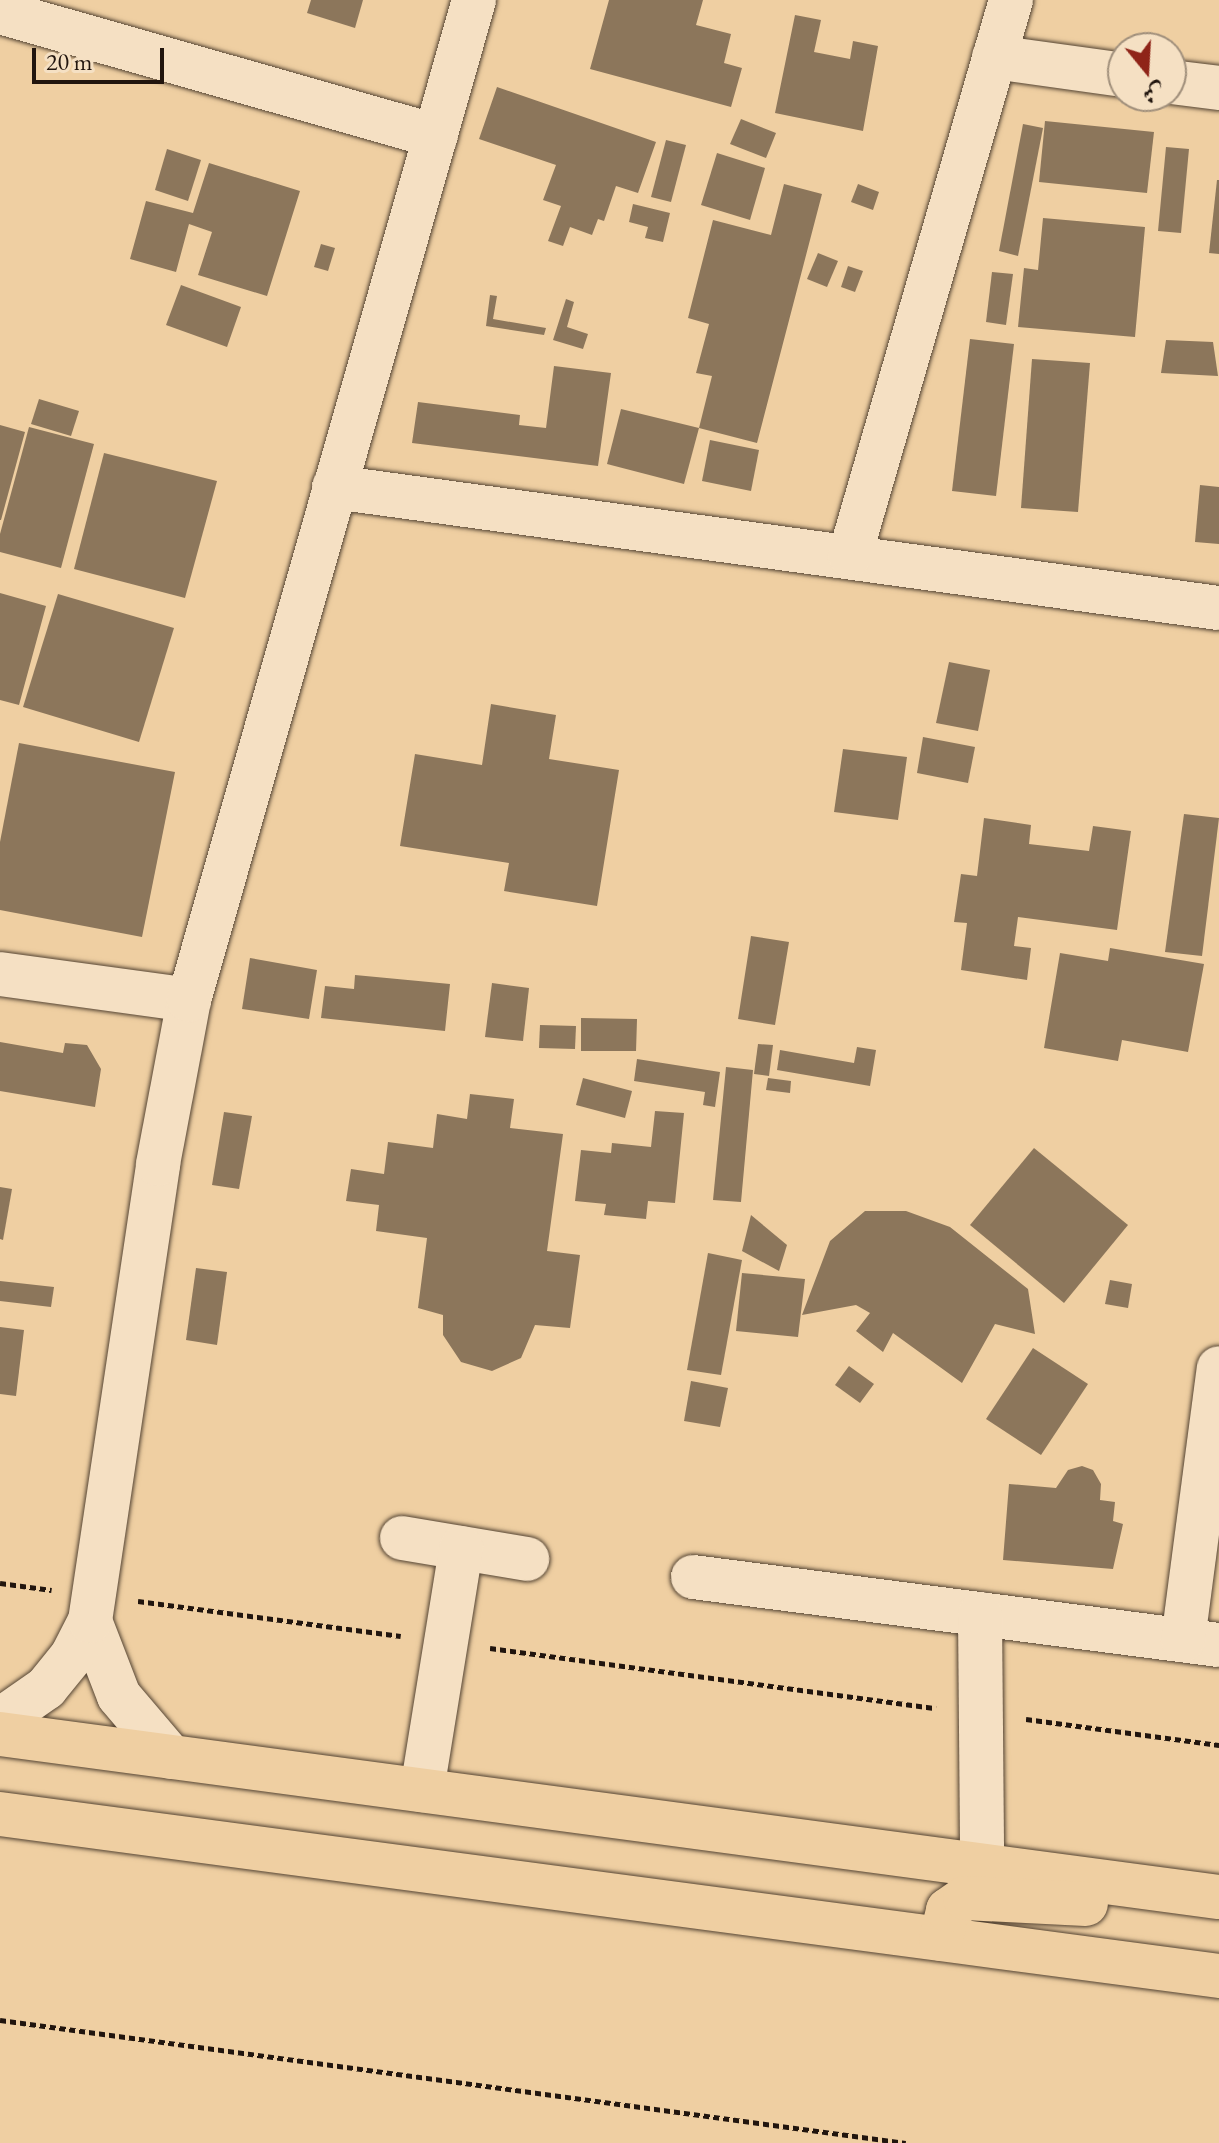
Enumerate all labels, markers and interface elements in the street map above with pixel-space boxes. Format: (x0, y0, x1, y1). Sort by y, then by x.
scale bar (36, 32, 168, 82)
north arrow (1107, 32, 1187, 112)
text: 20 m (46, 46, 93, 77)
text: ش (1139, 76, 1169, 111)

